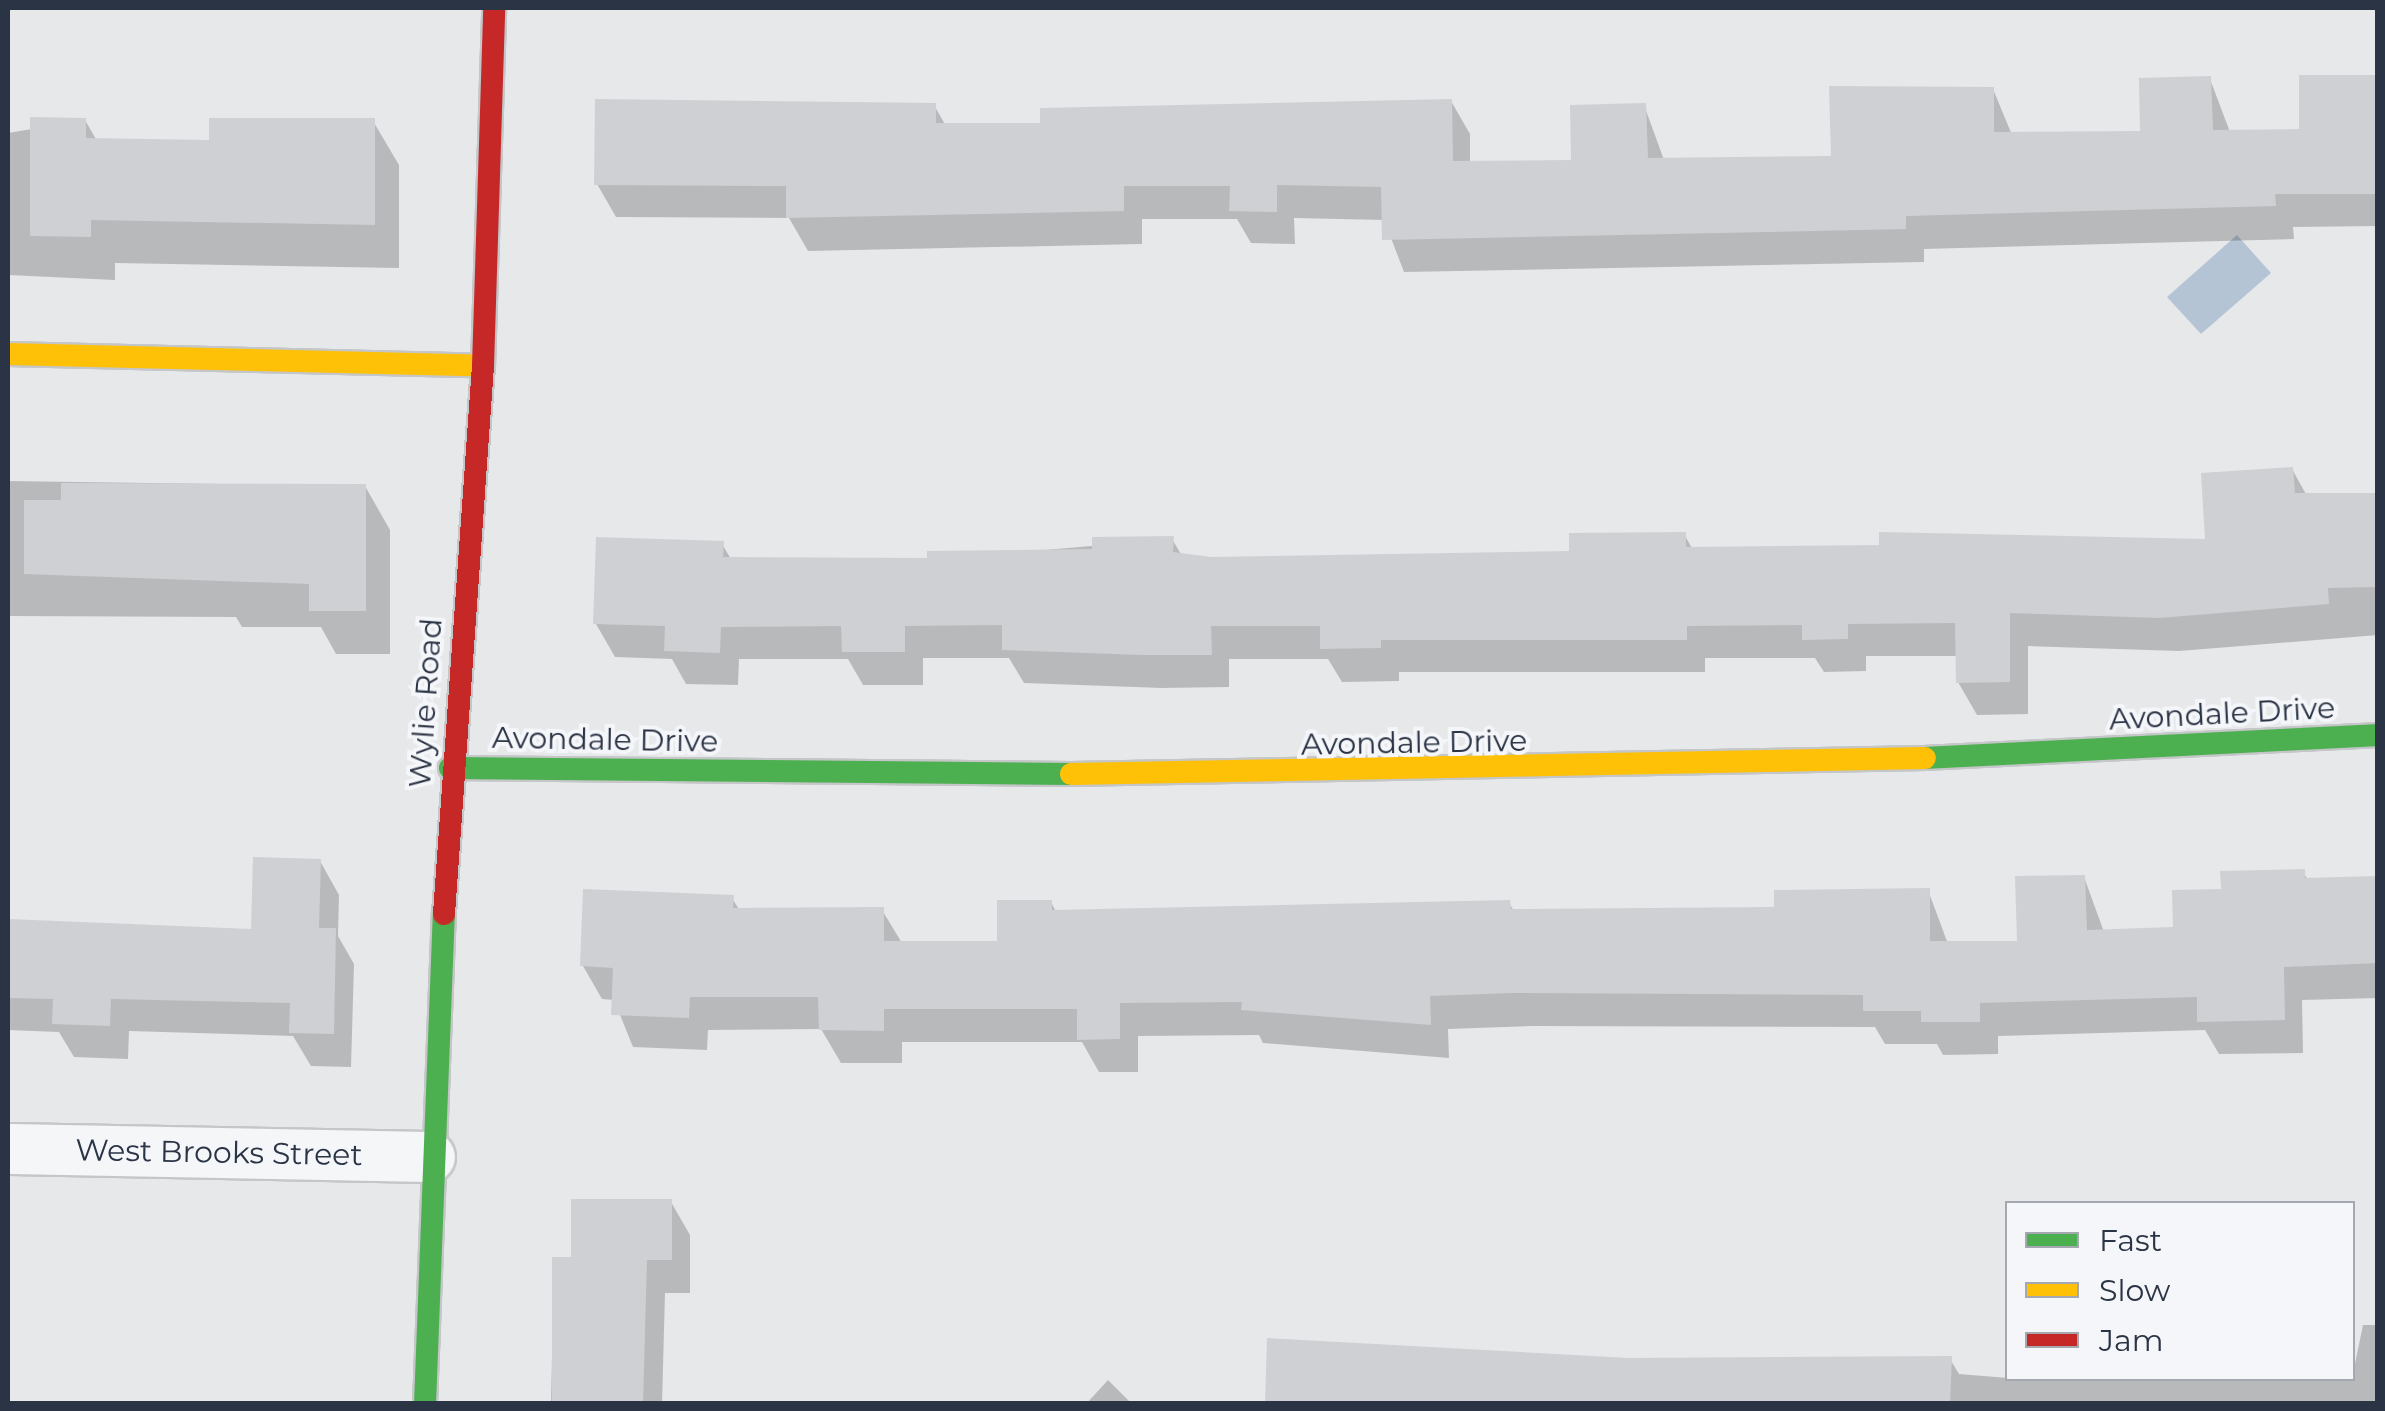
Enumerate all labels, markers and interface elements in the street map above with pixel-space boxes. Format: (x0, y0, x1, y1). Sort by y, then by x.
street label: Wylie Road (402, 617, 450, 789)
street label: Avondale Drive (2108, 690, 2336, 738)
street label: Avondale Drive (492, 720, 718, 760)
street label: Avondale Drive (1301, 723, 1527, 763)
street label: West Brooks Street (75, 1132, 363, 1174)
legend (2005, 1201, 2355, 1381)
text: Fast (2099, 1222, 2162, 1259)
text: Slow (2099, 1272, 2170, 1309)
text: Jam (2099, 1322, 2164, 1359)

